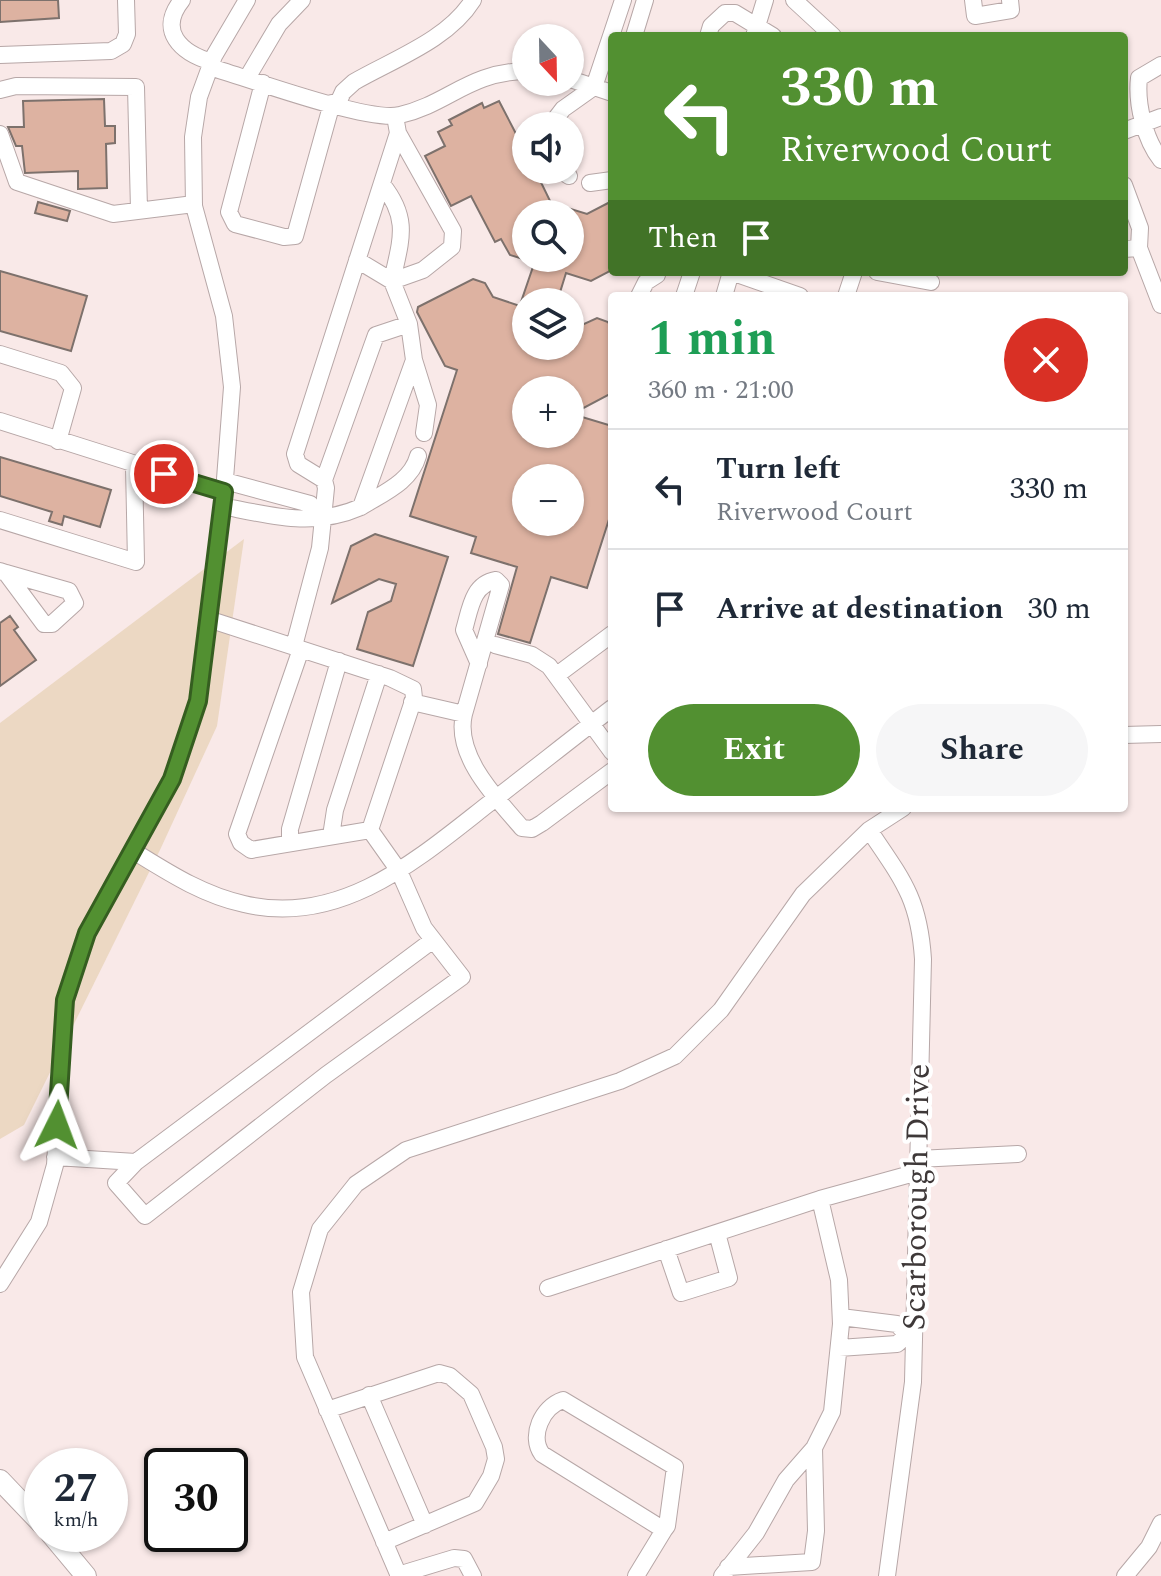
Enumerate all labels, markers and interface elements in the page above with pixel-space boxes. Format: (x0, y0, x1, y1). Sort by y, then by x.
north arrow (512, 24, 584, 96)
map controls (512, 24, 584, 536)
text: 330 m (780, 46, 939, 131)
icon: left (648, 64, 752, 168)
button: sound (512, 112, 584, 184)
text: Riverwood Court (780, 123, 1052, 178)
button: search (512, 200, 584, 272)
text: Then (648, 215, 718, 261)
icon: arrive (734, 216, 778, 260)
button: layers (512, 288, 584, 360)
text: 1 min (648, 303, 776, 376)
button: close (1004, 318, 1088, 402)
text: 360 m · 21:00 (648, 370, 794, 410)
button: + (512, 376, 584, 448)
pin (130, 440, 198, 508)
text: Turn left (716, 446, 841, 492)
icon: arrive (142, 452, 186, 496)
button: − (512, 464, 584, 536)
text: 330 m (1010, 466, 1088, 512)
icon: left (648, 467, 692, 511)
text: Riverwood Court (716, 492, 913, 532)
text: Arrive at destination (716, 586, 1003, 632)
text: 30 m (1027, 586, 1091, 632)
icon: arrive (648, 587, 692, 631)
button: Exit (648, 704, 860, 796)
button: Share (876, 704, 1088, 796)
street label: Scarborough Drive (890, 1063, 944, 1331)
position arrow (15, 1083, 99, 1167)
speed limit sign: 30 (144, 1448, 248, 1552)
text: 27 (54, 1459, 98, 1520)
text: km/h (54, 1505, 99, 1535)

